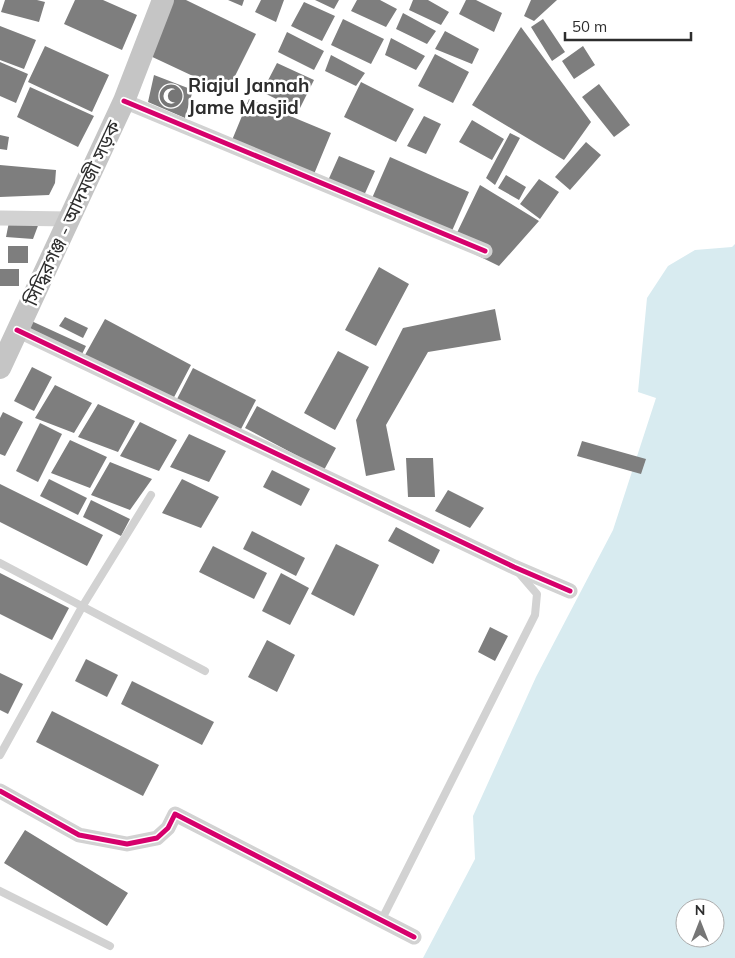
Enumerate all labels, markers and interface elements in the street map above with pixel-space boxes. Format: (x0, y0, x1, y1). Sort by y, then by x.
scale bar (565, 10, 691, 42)
text: 50 m (572, 17, 607, 36)
place label: Riajul Jannah Jame Masjid (188, 73, 309, 119)
mosque icon: Riajul Jannah Jame Masjid (158, 83, 184, 109)
street label: সিদ্ধিরগঞ্জ - আদমজী সড়ক (18, 116, 126, 310)
north arrow (675, 898, 725, 948)
text: N (695, 901, 705, 919)

